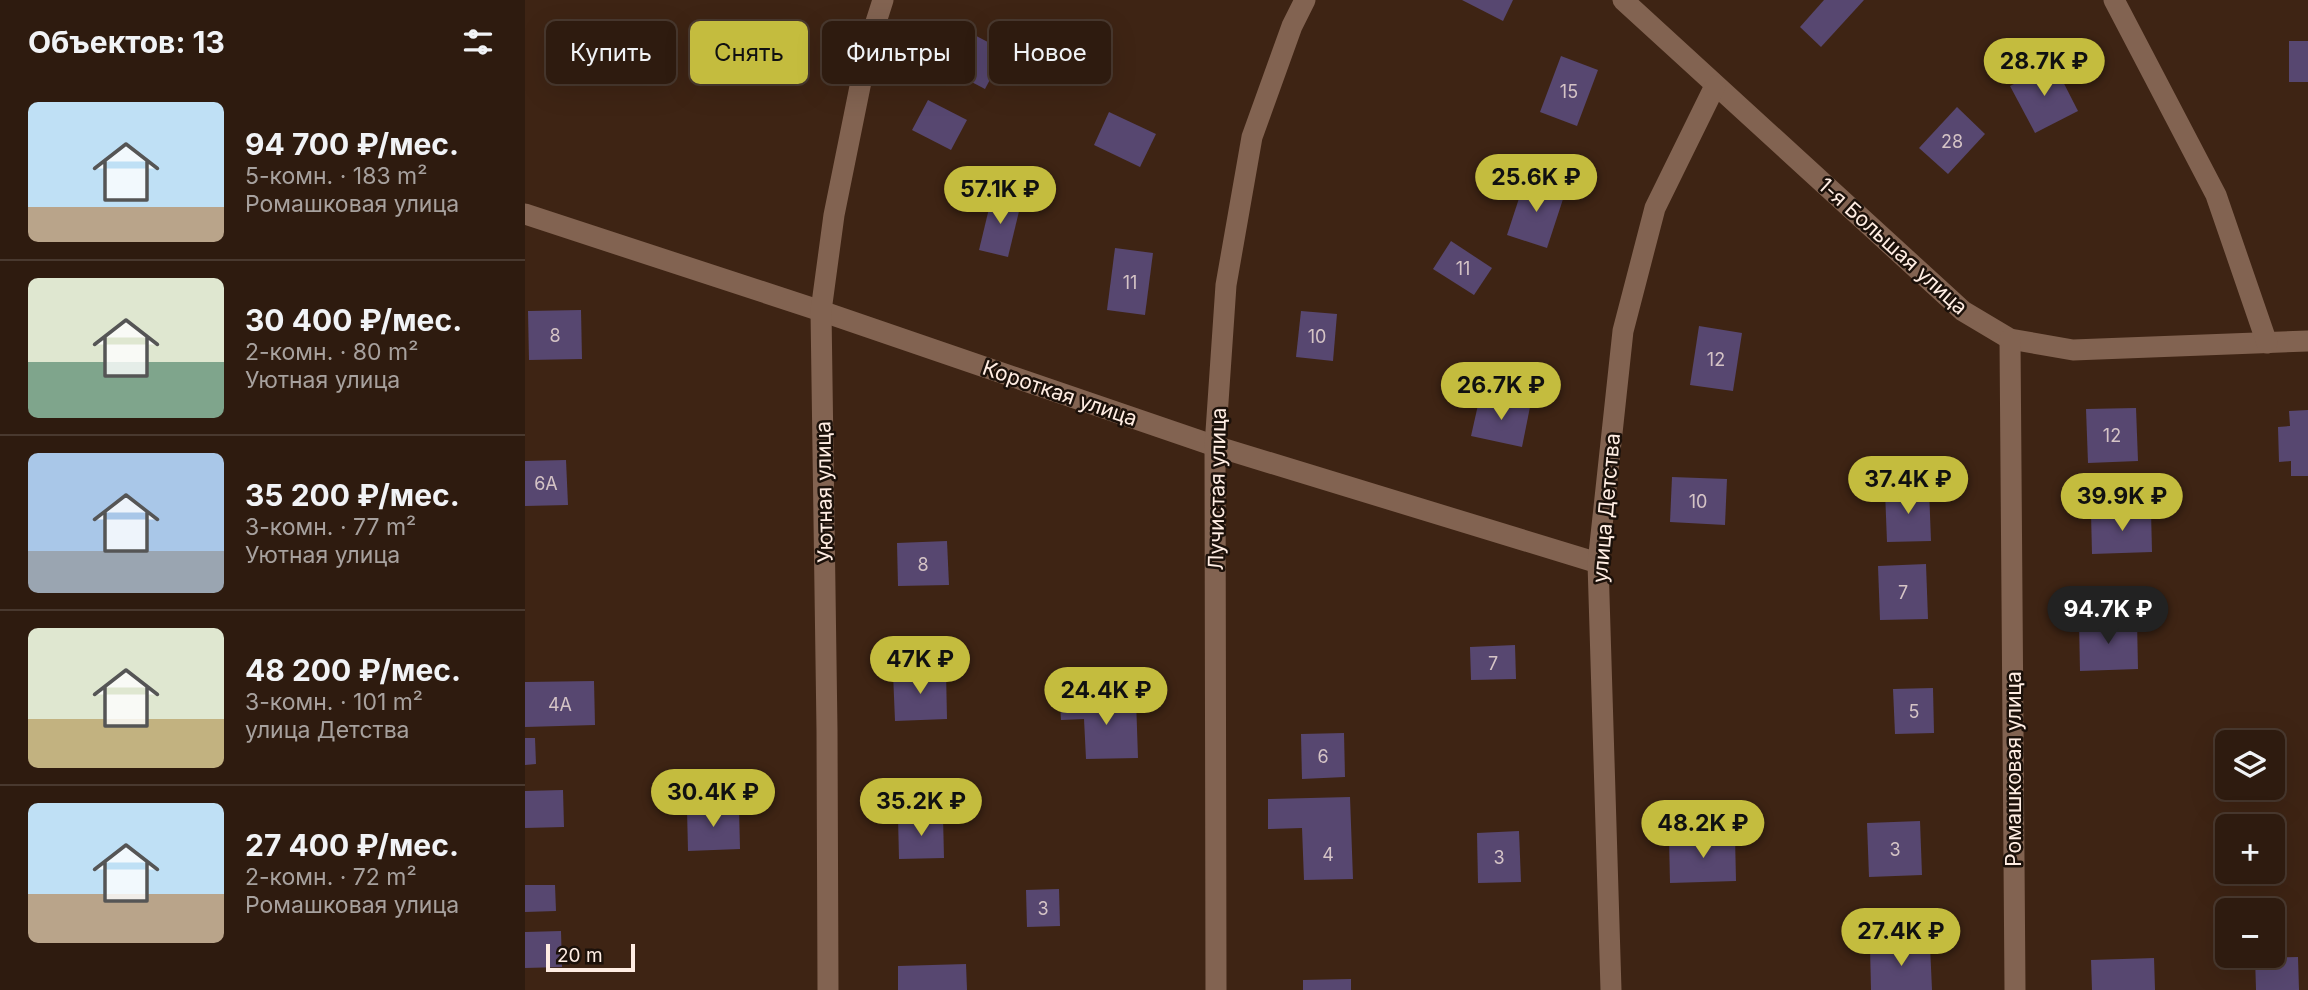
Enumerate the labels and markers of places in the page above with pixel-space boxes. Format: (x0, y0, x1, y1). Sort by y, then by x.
pin: 28.7K ₽ (1979, 38, 2109, 98)
pin: 25.6K ₽ (1471, 154, 1601, 214)
pin: 57.1K ₽ (935, 166, 1065, 226)
pin: 26.7K ₽ (1436, 362, 1566, 422)
pin: 37.4K ₽ (1843, 456, 1973, 516)
pin: 39.9K ₽ (2057, 474, 2187, 533)
pin: 94.7K ₽ (2043, 586, 2173, 646)
pin: 47K ₽ (871, 636, 969, 696)
pin: 24.4K ₽ (1041, 668, 1171, 727)
pin: 30.4K ₽ (648, 770, 778, 829)
pin: 35.2K ₽ (856, 778, 986, 838)
pin: 48.2K ₽ (1638, 800, 1768, 860)
pin: 27.4K ₽ (1836, 908, 1966, 968)

